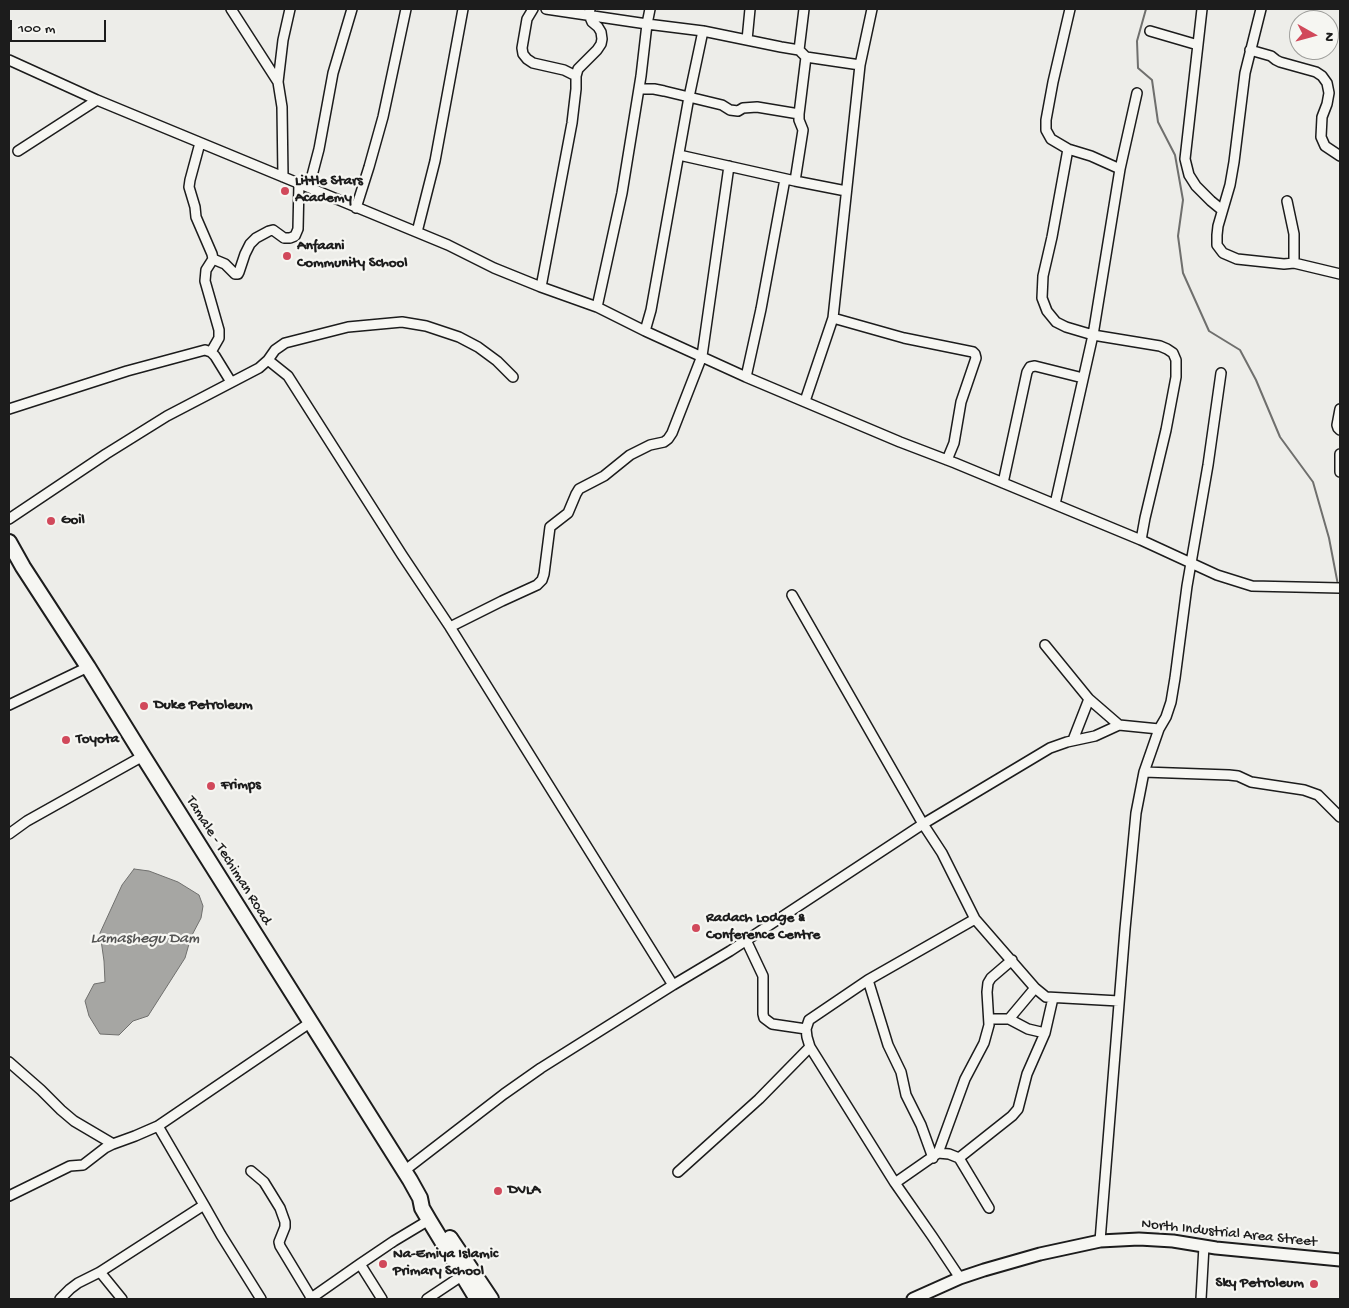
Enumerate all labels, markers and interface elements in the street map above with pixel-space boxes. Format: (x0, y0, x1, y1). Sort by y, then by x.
scale bar (12, 10, 109, 42)
north arrow (1289, 10, 1339, 60)
text: 100 m (18, 20, 55, 38)
text: N (1319, 31, 1337, 42)
place label: Little Stars Academy (295, 173, 363, 208)
marker: Little Stars Academy (279, 185, 291, 197)
place label: Anfaani Community School (297, 238, 408, 273)
marker: Anfaani Community School (281, 250, 293, 262)
place label: Goil (61, 512, 85, 530)
marker: Goil (45, 515, 57, 527)
place label: Duke Petroleum (154, 697, 253, 715)
marker: Duke Petroleum (138, 700, 150, 712)
place label: Toyota (76, 731, 119, 749)
marker: Toyota (60, 734, 72, 746)
place label: Frimps (221, 777, 261, 795)
marker: Frimps (205, 780, 217, 792)
street label: Tamale - Techiman Road (181, 793, 275, 929)
place label: Radach Lodge & Conference Centre (706, 910, 820, 945)
marker: Radach Lodge & Conference Centre (690, 922, 702, 934)
water label: Lamashegu Dam (91, 930, 199, 950)
place label: DVLA (508, 1182, 540, 1200)
marker: DVLA (492, 1185, 504, 1197)
street label: North Industrial Area Street (1140, 1216, 1318, 1252)
place label: Na-Emiya Islamic Primary School (393, 1246, 498, 1281)
marker: Na-Emiya Islamic Primary School (377, 1258, 389, 1270)
place label: Sky Petroleum (1215, 1275, 1304, 1293)
marker: Sky Petroleum (1308, 1278, 1320, 1290)

